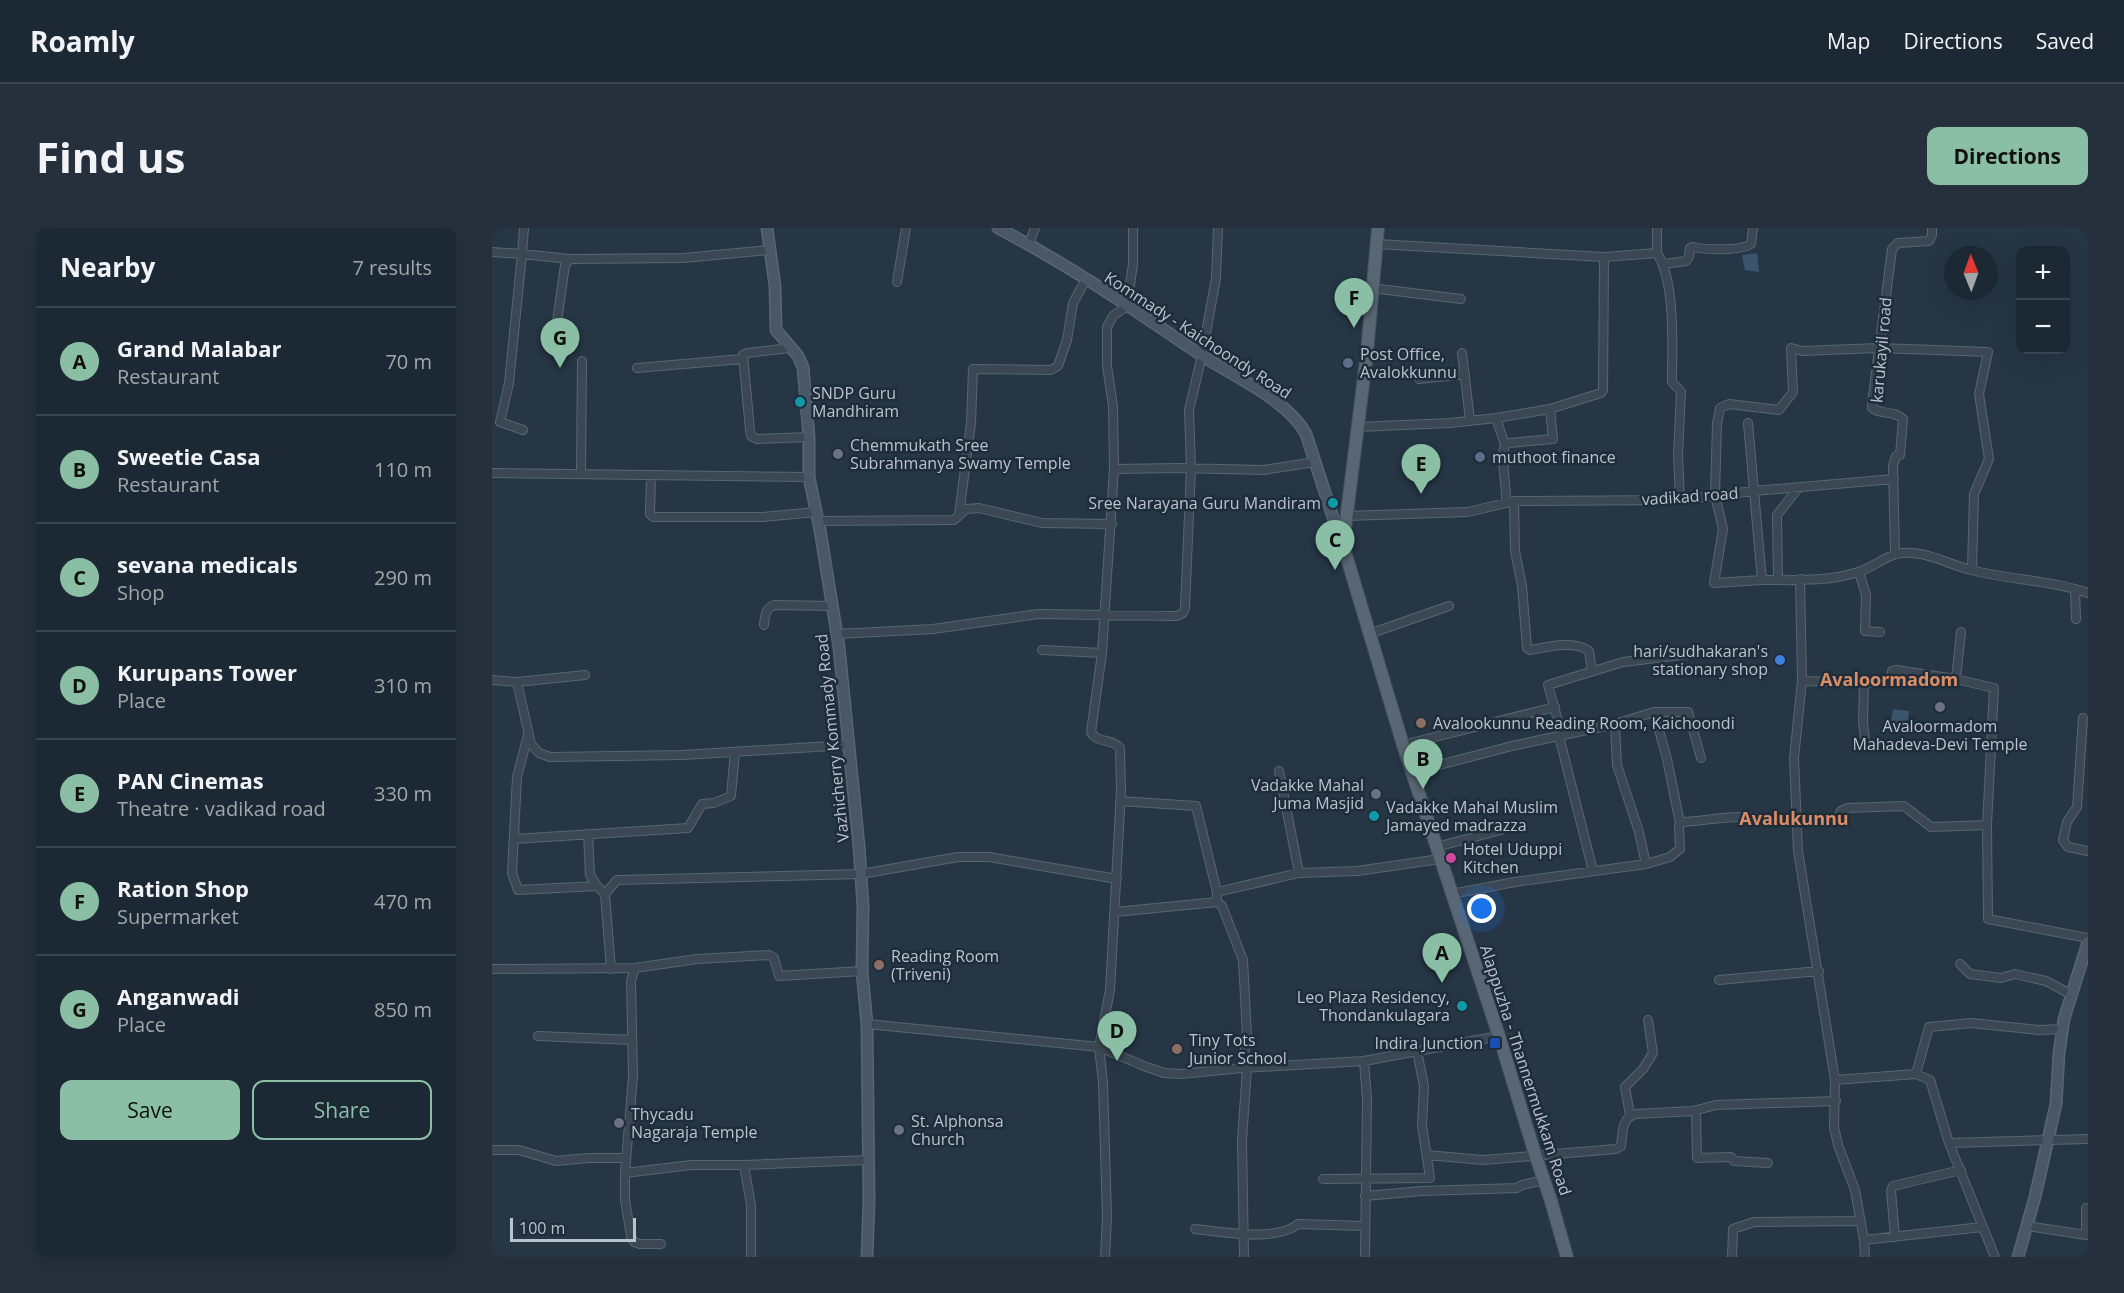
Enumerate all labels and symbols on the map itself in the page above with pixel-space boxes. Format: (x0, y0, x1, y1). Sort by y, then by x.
north arrow (1944, 246, 1998, 300)
street label: Kommady - Kaichoondy Road (1100, 266, 1296, 404)
pin: F (1334, 279, 1374, 328)
street label: karukayil road (1865, 296, 1897, 404)
pin: G (540, 318, 580, 368)
place label: Post Office, Avalokkunnu (1360, 343, 1457, 383)
marker: Post Office, Avalokkunnu (1341, 356, 1355, 370)
place label: SNDP Guru Mandhiram (812, 382, 899, 422)
marker: SNDP Guru Mandhiram (793, 395, 807, 409)
place label: Chemmukath Sree Subrahmanya Swamy Temple (850, 434, 1071, 474)
pin: E (1402, 444, 1440, 494)
place label: muthoot finance (1492, 446, 1616, 468)
marker: Chemmukath Sree Subrahmanya Swamy Temple (831, 447, 845, 461)
marker: muthoot finance (1473, 450, 1487, 464)
street label: vadikad road (1641, 482, 1739, 510)
place label: Sree Narayana Guru Mandiram (1088, 492, 1321, 514)
marker: Sree Narayana Guru Mandiram (1326, 496, 1340, 510)
pin: C (1316, 520, 1354, 570)
street label: Vazhicherry Kommady Road (810, 633, 854, 843)
place label: hari/sudhakaran's stationary shop (1633, 640, 1768, 680)
marker: hari/sudhakaran's stationary shop (1773, 653, 1787, 667)
district label: Avaloormadom (1820, 667, 1958, 691)
marker: Avaloormadom Mahadeva-Devi Temple (1933, 700, 1947, 714)
place label: Avalookunnu Reading Room, Kaichoondi (1433, 712, 1735, 734)
place label: Avaloormadom Mahadeva-Devi Temple (1853, 715, 2028, 755)
marker: Avalookunnu Reading Room, Kaichoondi (1414, 716, 1428, 730)
pin: B (1404, 740, 1442, 789)
place label: Vadakke Mahal Juma Masjid (1251, 774, 1364, 814)
marker: Vadakke Mahal Juma Masjid (1369, 787, 1383, 801)
place label: Vadakke Mahal Muslim Jamayed madrazza (1384, 796, 1558, 836)
district label: Avalukunnu (1739, 806, 1849, 830)
marker: Vadakke Mahal Muslim Jamayed madrazza (1367, 809, 1381, 823)
place label: Hotel Uduppi Kitchen (1463, 838, 1562, 878)
marker: Hotel Uduppi Kitchen (1444, 851, 1458, 865)
your location (1467, 894, 1496, 923)
pin: A (1422, 934, 1462, 983)
street label: Alappuzha - Thannermukkam Road (1475, 942, 1577, 1198)
place label: Reading Room (Triveni) (891, 945, 999, 985)
marker: Reading Room (Triveni) (872, 958, 886, 972)
place label: Leo Plaza Residency, Thondankulagara (1297, 986, 1450, 1026)
marker: Leo Plaza Residency, Thondankulagara (1455, 999, 1469, 1013)
pin: D (1098, 1012, 1136, 1061)
place label: Tiny Tots Junior School (1187, 1029, 1287, 1069)
place label: Indira Junction (1375, 1032, 1483, 1054)
marker: Indira Junction (1488, 1036, 1502, 1050)
marker: Tiny Tots Junior School (1170, 1042, 1184, 1056)
place label: Thycadu Nagaraja Temple (631, 1103, 757, 1143)
place label: St. Alphonsa Church (911, 1110, 1004, 1150)
marker: Thycadu Nagaraja Temple (612, 1116, 626, 1130)
marker: St. Alphonsa Church (892, 1123, 906, 1137)
scale bar (510, 1215, 636, 1242)

